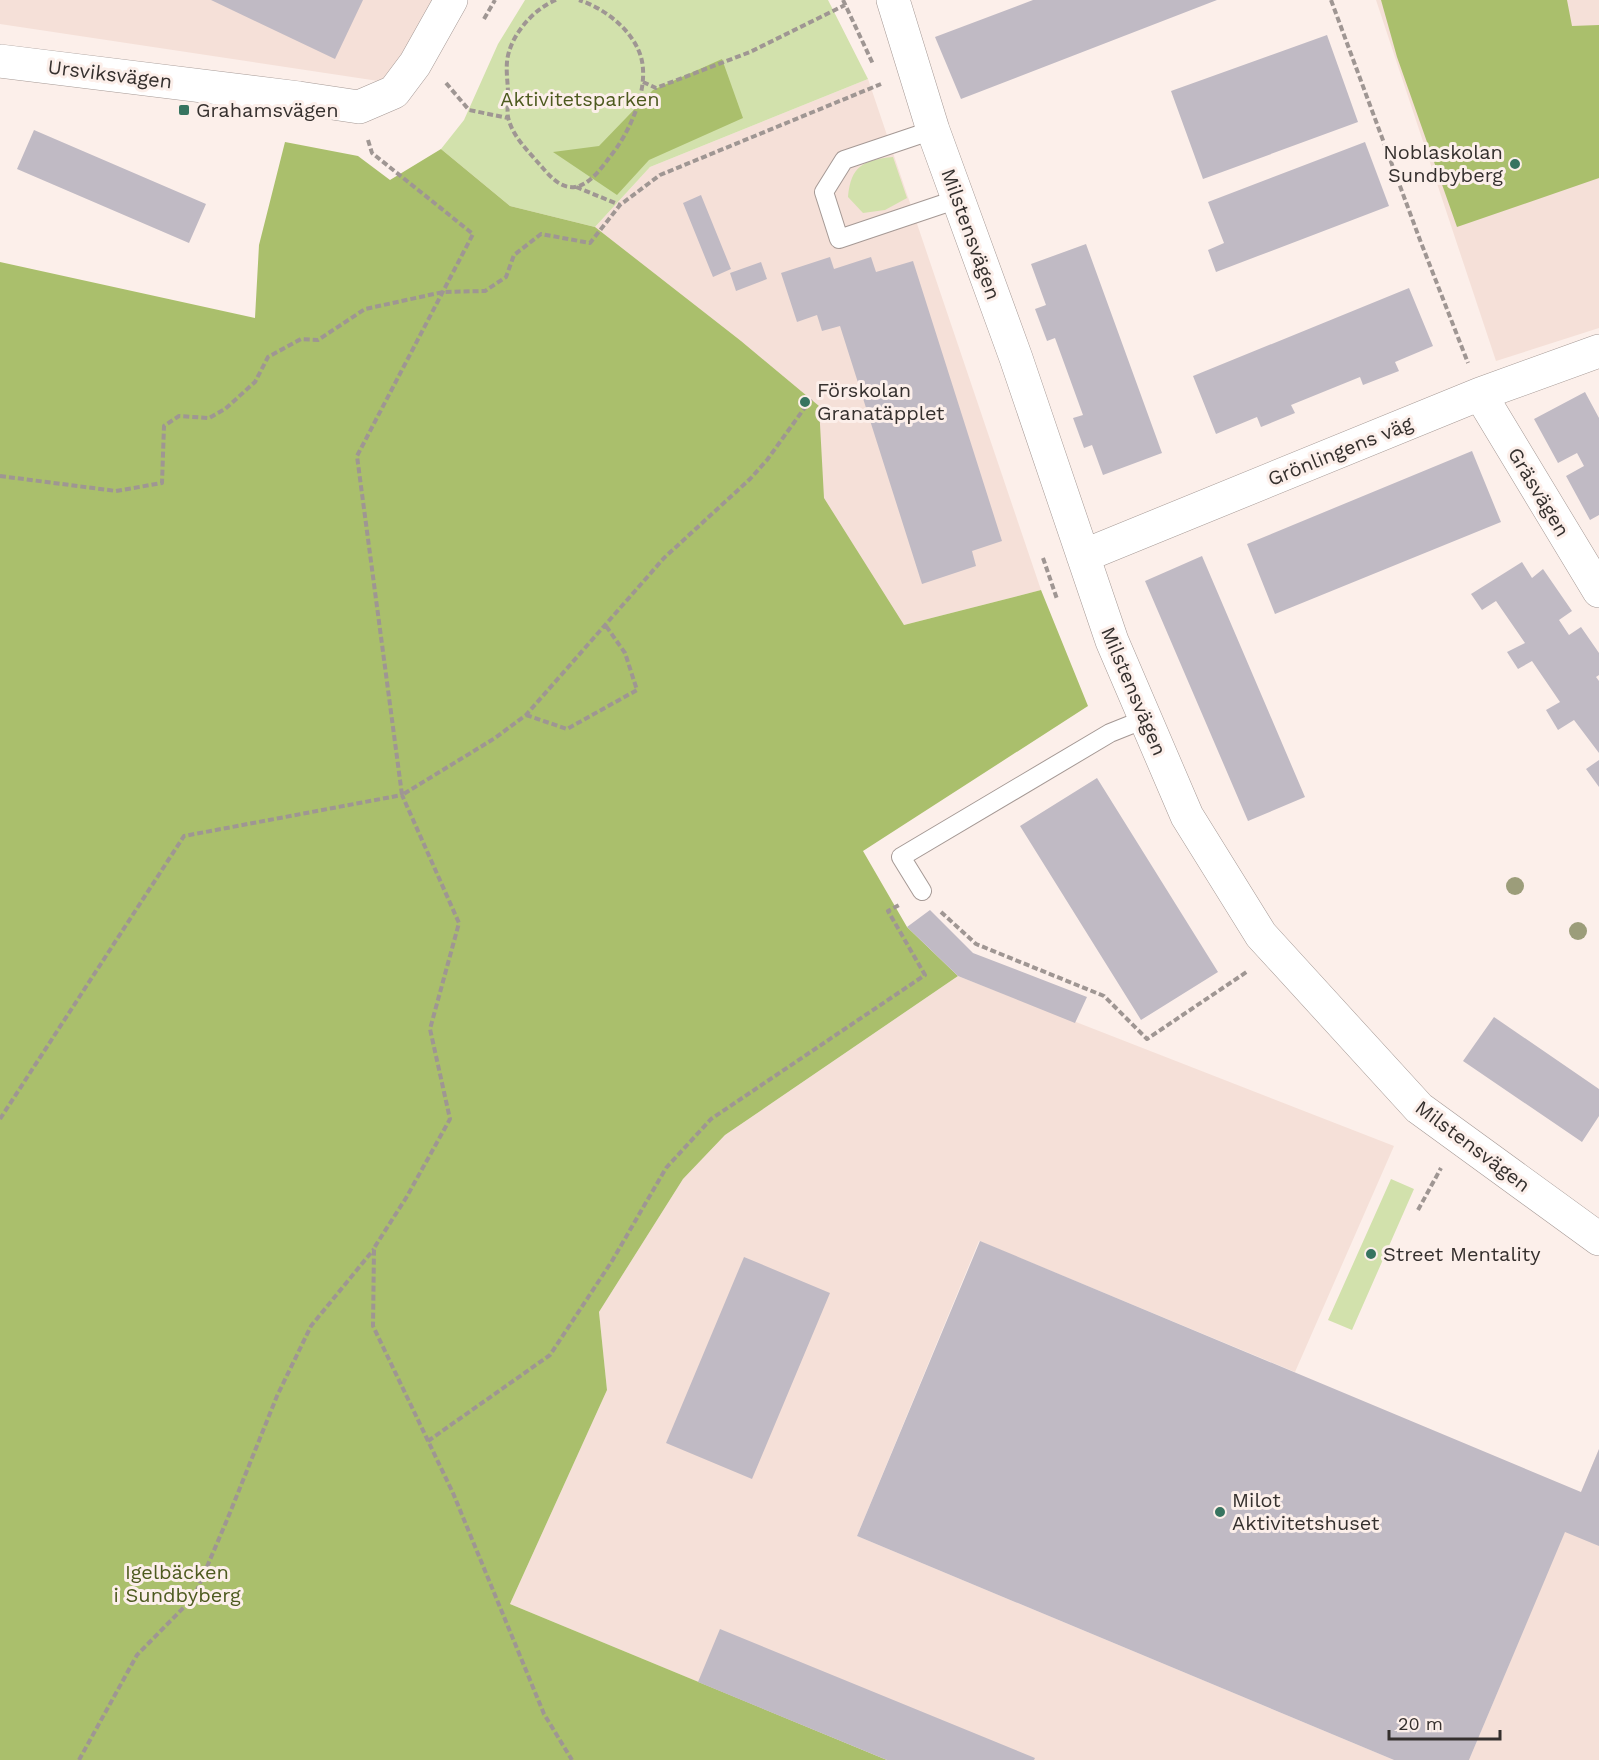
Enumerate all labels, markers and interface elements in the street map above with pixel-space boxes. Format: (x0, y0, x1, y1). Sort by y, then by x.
street label: Ursviksvägen (46, 54, 174, 94)
park label: Aktivitetsparken (500, 87, 660, 111)
place label: Grahamsvägen (196, 98, 339, 122)
marker: Grahamsvägen (177, 103, 191, 117)
place label: Noblaskolan Sundbyberg (1383, 140, 1503, 187)
marker: Noblaskolan Sundbyberg (1508, 157, 1522, 171)
street label: Milstensvägen (936, 165, 1006, 303)
place label: Förskolan Granatäpplet (817, 378, 945, 425)
marker: Förskolan Granatäpplet (798, 395, 812, 409)
street label: Grönlingens väg (1264, 411, 1416, 491)
street label: Gräsvägen (1503, 443, 1575, 541)
street label: Milstensvägen (1096, 623, 1172, 759)
street label: Milstensvägen (1411, 1095, 1535, 1197)
place label: Street Mentality (1383, 1242, 1541, 1266)
marker: Street Mentality (1364, 1247, 1378, 1261)
place label: Milot Aktivitetshuset (1232, 1488, 1380, 1535)
marker: Milot Aktivitetshuset (1213, 1505, 1227, 1519)
park label: Igelbäcken i Sundbyberg (113, 1560, 241, 1607)
scale bar (1389, 1703, 1500, 1741)
text: 20 m (1398, 1713, 1443, 1734)

